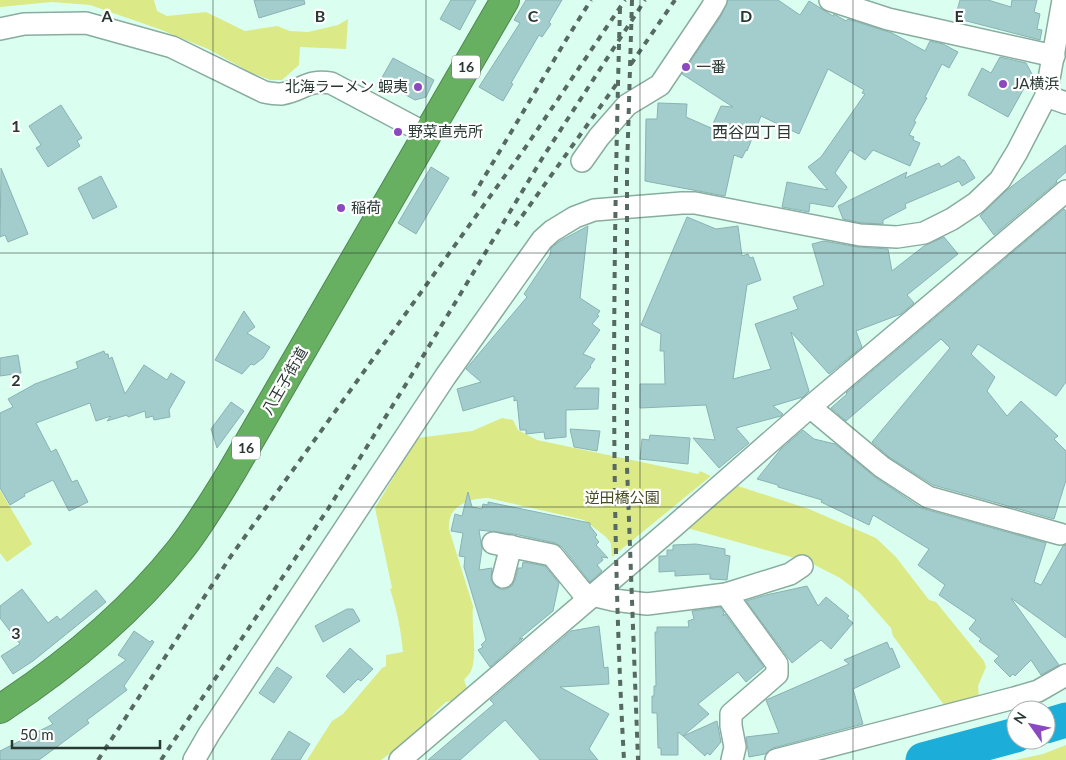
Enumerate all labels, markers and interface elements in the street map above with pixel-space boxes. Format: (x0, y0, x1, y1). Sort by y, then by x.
text: A (100, 6, 113, 25)
text: B (315, 6, 325, 25)
text: C (528, 6, 539, 25)
text: D (740, 6, 752, 25)
text: E (954, 6, 964, 25)
road number: 16 (452, 56, 480, 78)
place label: 一番 (696, 57, 726, 75)
marker: 一番 (680, 61, 692, 73)
place label: JA横浜 (1013, 74, 1059, 92)
place label: 北海ラーメン 蝦夷 (285, 77, 408, 95)
marker: JA横浜 (997, 78, 1009, 90)
marker: 北海ラーメン 蝦夷 (412, 81, 424, 93)
text: 1 (11, 116, 21, 135)
place label: 野菜直売所 (408, 122, 483, 140)
district label: 西谷四丁目 (712, 122, 792, 141)
marker: 野菜直売所 (392, 126, 404, 138)
place label: 稲荷 (351, 198, 381, 216)
marker: 稲荷 (335, 202, 347, 214)
street label: 八王子街道 (258, 344, 311, 417)
text: 2 (11, 370, 21, 389)
road number: 16 (232, 436, 260, 459)
park label: 逆田橋公園 (584, 488, 660, 506)
text: 3 (11, 623, 21, 642)
north arrow (1006, 700, 1056, 750)
text: N (1010, 708, 1030, 727)
scale bar (12, 718, 160, 750)
text: 50 m (20, 725, 54, 743)

